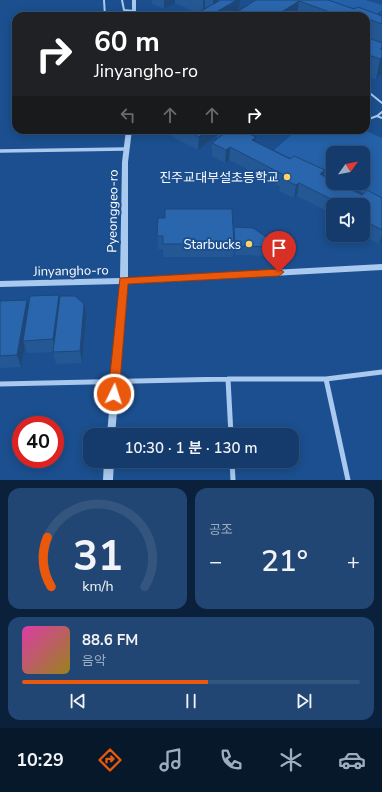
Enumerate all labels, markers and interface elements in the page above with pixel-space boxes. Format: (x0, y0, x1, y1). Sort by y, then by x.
text: 60 m (94, 23, 160, 61)
icon: right (28, 28, 80, 80)
text: Jinyangho-ro (94, 59, 198, 83)
icon: left (117, 104, 139, 126)
icon: ahead (159, 104, 181, 126)
icon: ahead (201, 104, 223, 126)
icon: right (243, 104, 265, 126)
north arrow (326, 146, 370, 190)
map controls (326, 146, 370, 242)
street label: Pyeonggeo-ro (103, 169, 123, 253)
place label: 진주교대부설초등학교 (159, 169, 279, 187)
marker: 진주교대부설초등학교 (282, 172, 292, 182)
button: sound (326, 198, 370, 242)
pin (262, 231, 296, 272)
place label: Starbucks (183, 236, 241, 254)
icon: arrive (268, 237, 290, 259)
marker: Starbucks (244, 239, 254, 249)
street label: Jinyangho-ro (32, 261, 109, 281)
position arrow (93, 373, 135, 415)
speed limit sign: 40 (12, 416, 64, 468)
text: 10:30 · 1 분 · 130 m (124, 438, 258, 458)
text: 공조 (209, 521, 233, 539)
text: 31 (73, 527, 122, 584)
text: 21° (261, 541, 308, 582)
text: − (209, 547, 222, 577)
text: + (347, 547, 360, 577)
text: km/h (82, 576, 113, 595)
text: 88.6 FM (82, 630, 138, 650)
text: 음악 (82, 652, 106, 670)
icon: previous (67, 690, 89, 712)
icon: pause (180, 690, 202, 712)
icon: next (293, 690, 315, 712)
icon: directions (96, 746, 124, 774)
icon: music (157, 746, 185, 774)
icon: phone (217, 746, 245, 774)
icon: climate (277, 746, 305, 774)
icon: car (338, 746, 366, 774)
text: 10:29 (16, 748, 64, 772)

